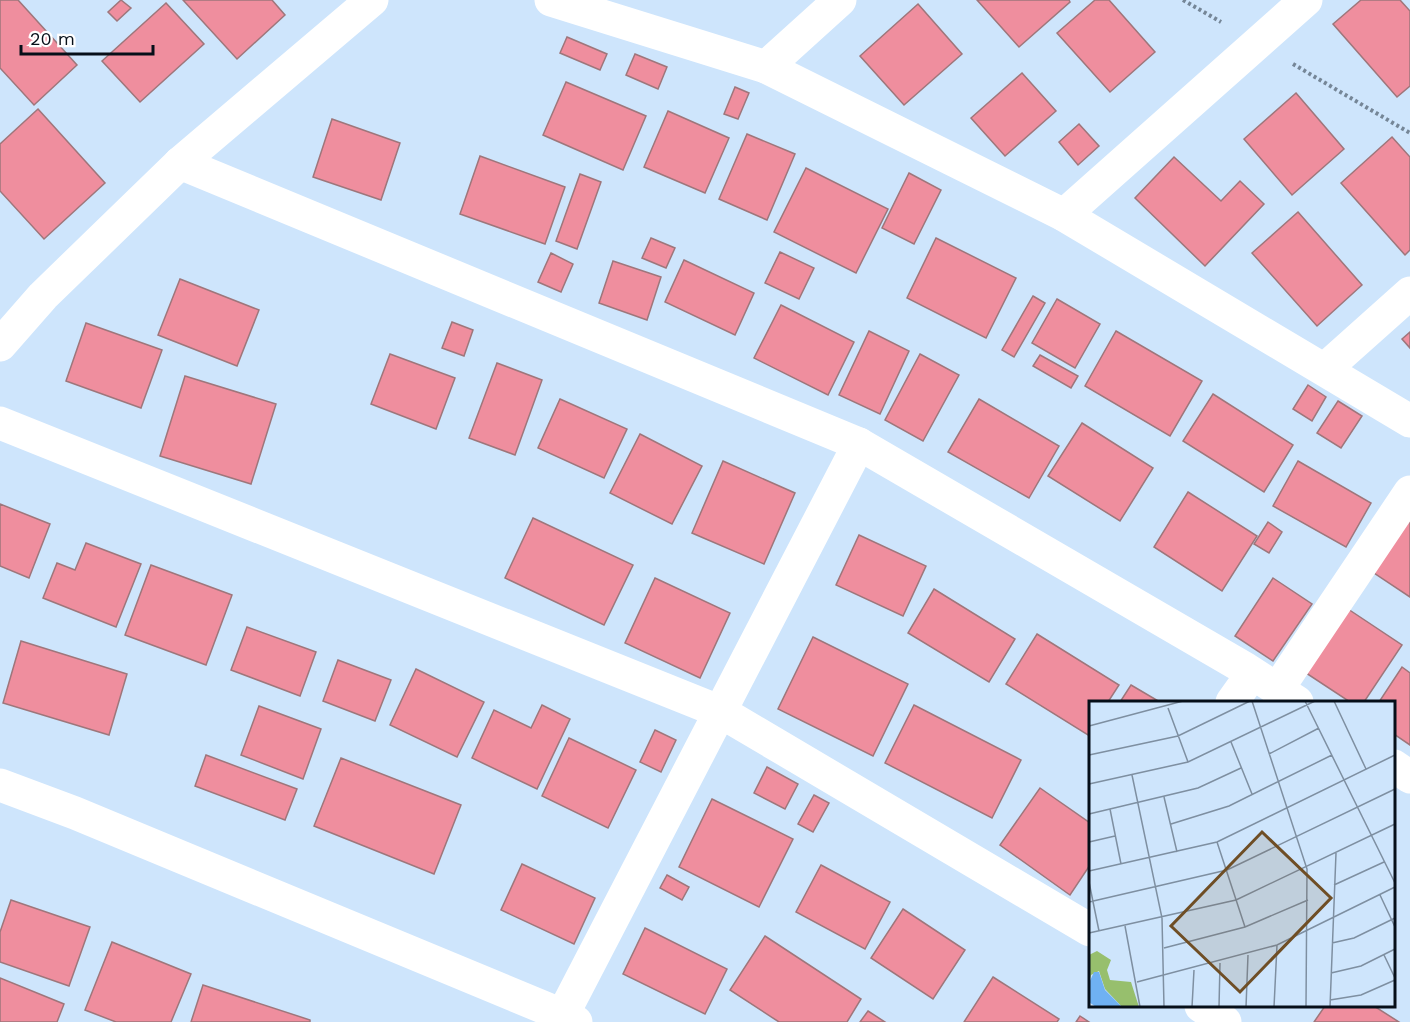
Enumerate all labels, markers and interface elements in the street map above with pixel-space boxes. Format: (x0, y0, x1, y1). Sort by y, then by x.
scale bar (21, 18, 153, 56)
text: 20 m (30, 28, 75, 49)
inset map (1089, 701, 1395, 1007)

